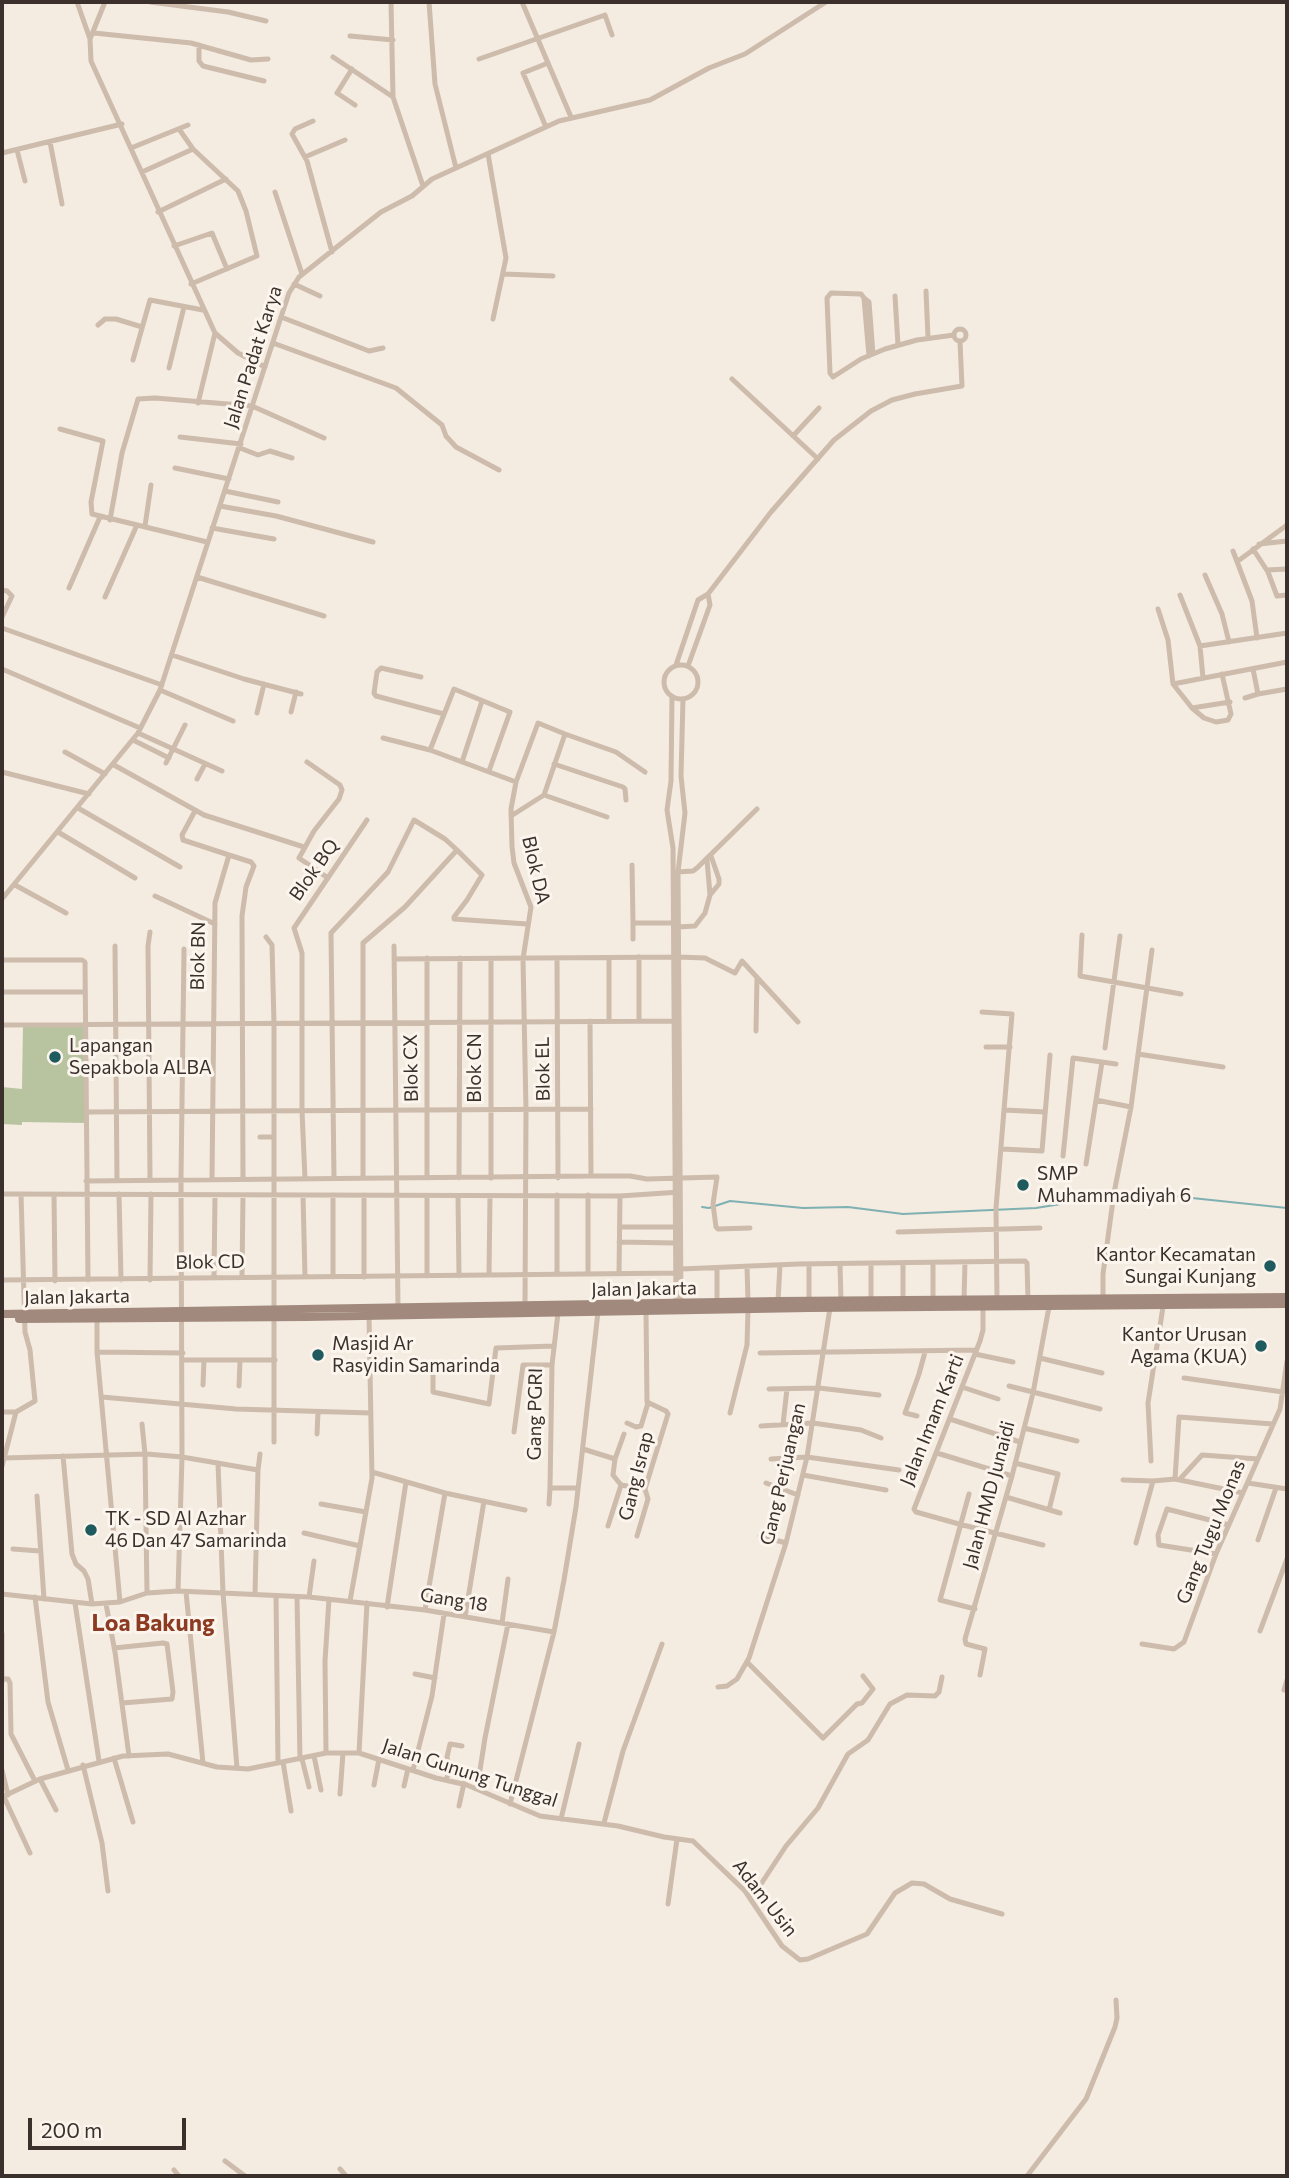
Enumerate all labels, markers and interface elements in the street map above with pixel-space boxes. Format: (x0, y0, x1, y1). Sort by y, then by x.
street label: Jalan Padat Karya (219, 283, 287, 431)
street label: Blok DA (517, 834, 555, 906)
street label: Blok BQ (285, 835, 343, 905)
street label: Blok BN (186, 921, 210, 991)
street label: Blok CN (464, 1033, 486, 1103)
street label: Blok CX (399, 1034, 423, 1102)
place label: Lapangan Sepakbola ALBA (69, 1035, 212, 1079)
street label: Blok EL (531, 1037, 555, 1101)
marker: Lapangan Sepakbola ALBA (47, 1049, 63, 1065)
place label: SMP Muhammadiyah 6 (1037, 1163, 1191, 1207)
marker: SMP Muhammadiyah 6 (1015, 1177, 1031, 1193)
place label: Kantor Kecamatan Sungai Kunjang (1096, 1244, 1256, 1288)
street label: Blok CD (175, 1250, 245, 1274)
marker: Kantor Kecamatan Sungai Kunjang (1262, 1258, 1278, 1274)
street label: Jalan Jakarta (591, 1277, 697, 1301)
street label: Jalan Jakarta (24, 1285, 130, 1309)
place label: Kantor Urusan Agama (KUA) (1122, 1324, 1247, 1368)
place label: Masjid Ar Rasyidin Samarinda (332, 1333, 500, 1377)
marker: Kantor Urusan Agama (KUA) (1253, 1338, 1269, 1354)
marker: Masjid Ar Rasyidin Samarinda (310, 1347, 326, 1363)
street label: Jalan Imam Karti (895, 1351, 969, 1489)
street label: Gang PGRI (523, 1368, 547, 1460)
street label: Gang Perjuangan (756, 1401, 810, 1547)
street label: Jalan HMD Junaidi (958, 1418, 1020, 1572)
street label: Gang Israp (614, 1429, 658, 1523)
street label: Gang Tugu Monas (1172, 1457, 1250, 1607)
place label: TK - SD Al Azhar 46 Dan 47 Samarinda (105, 1508, 287, 1552)
marker: TK - SD Al Azhar 46 Dan 47 Samarinda (83, 1522, 99, 1538)
street label: Gang 18 (418, 1583, 490, 1617)
district label: Loa Bakung (91, 1609, 215, 1637)
street label: Jalan Gunung Tunggal (379, 1734, 561, 1812)
street label: Adam Usin (728, 1855, 802, 1941)
scale bar (32, 2104, 189, 2148)
text: 200 m (41, 2117, 102, 2142)

